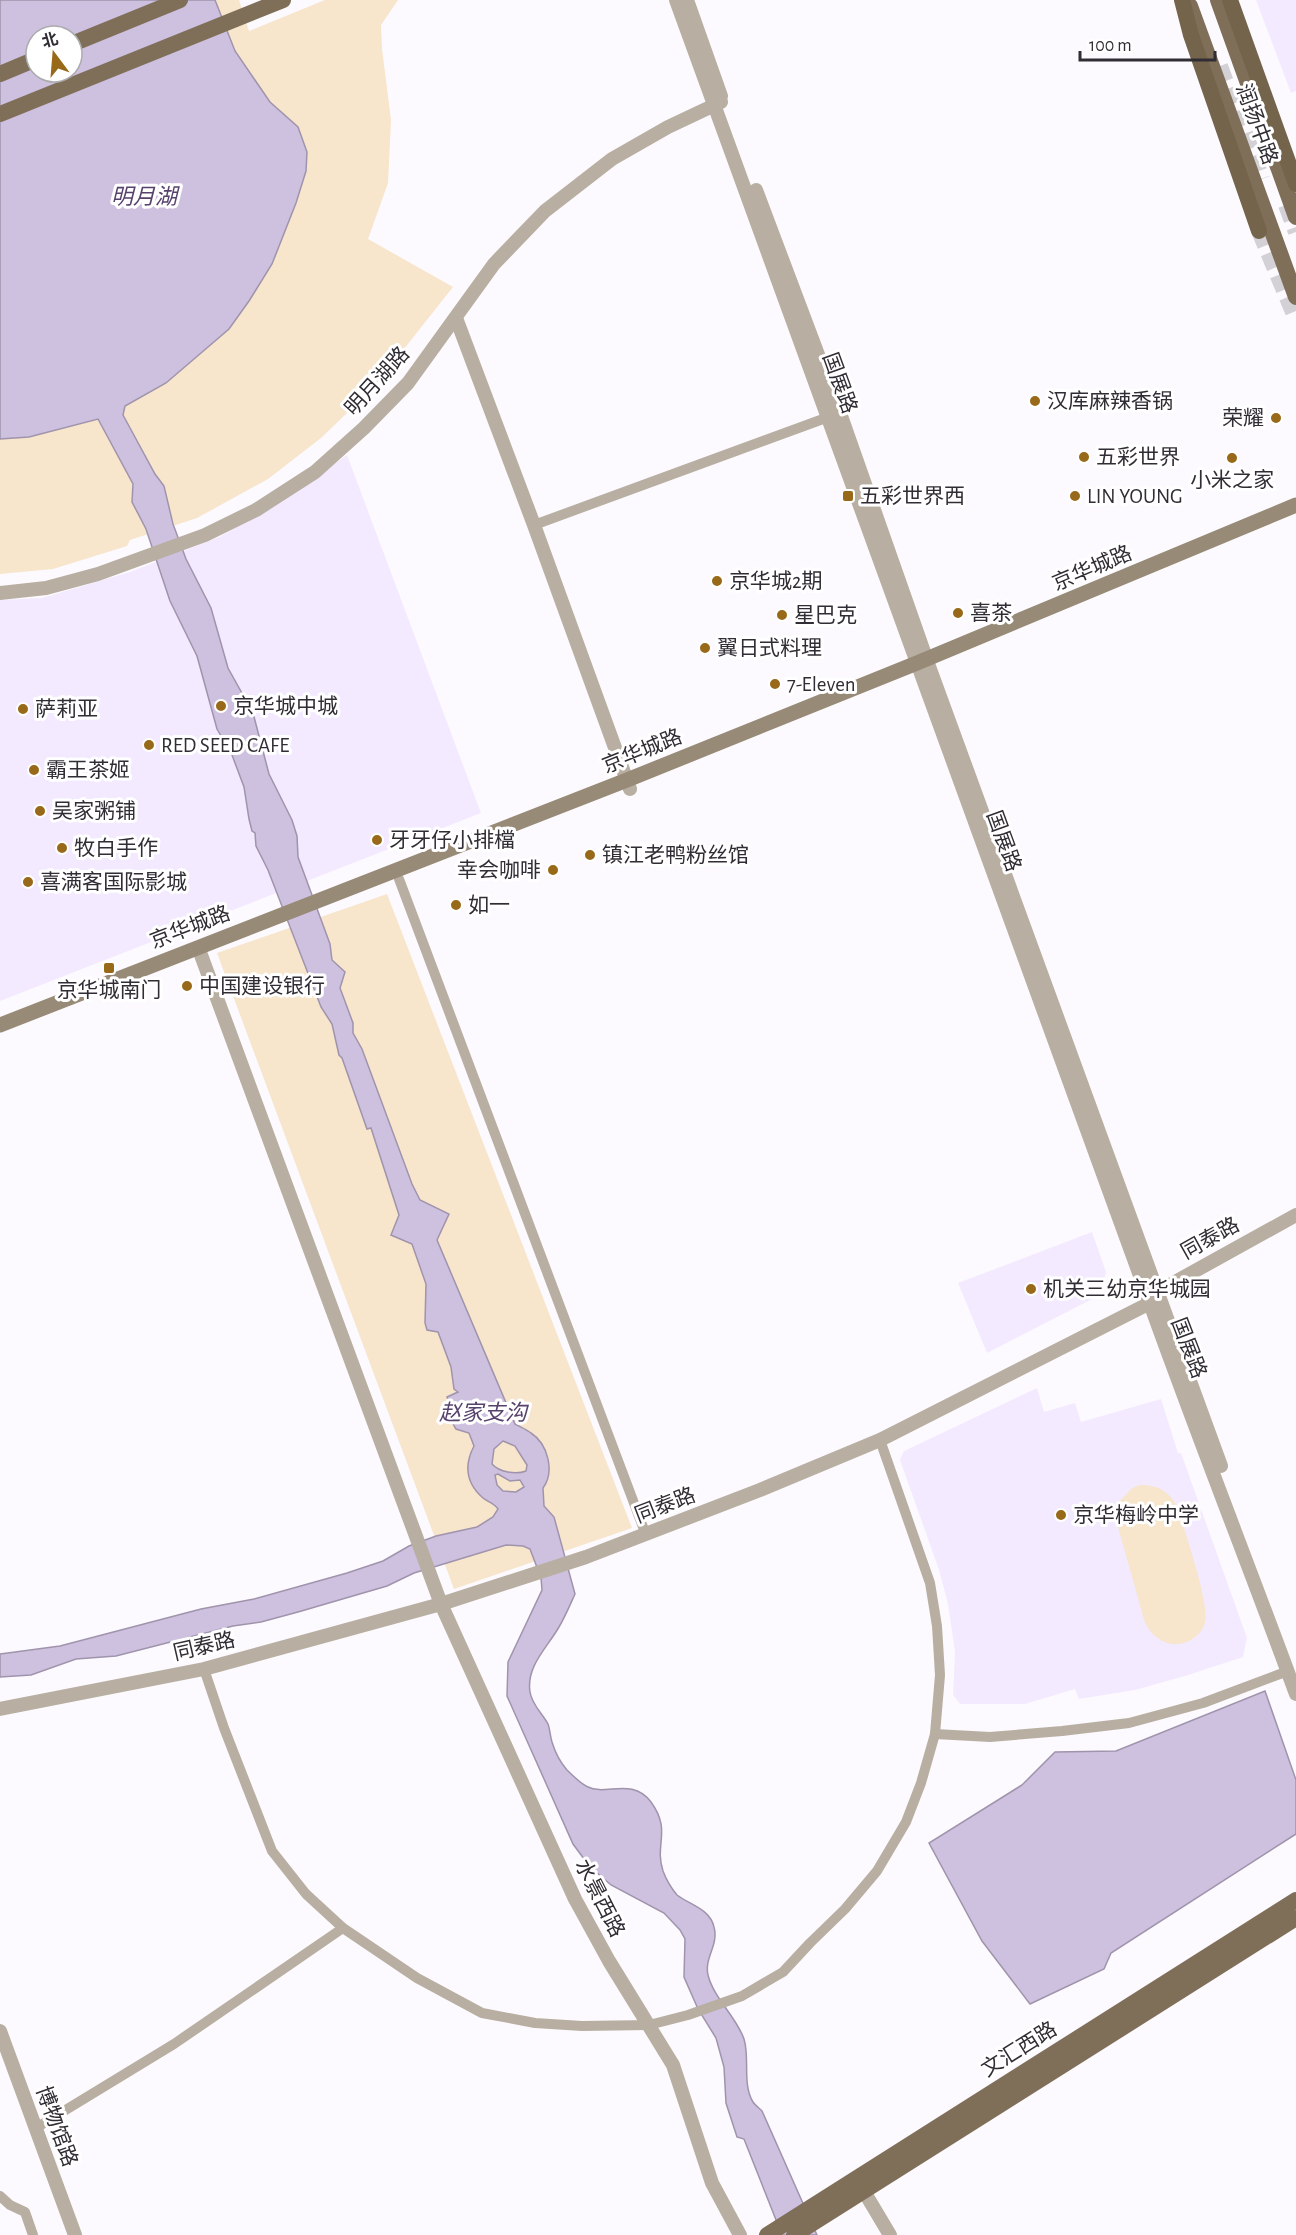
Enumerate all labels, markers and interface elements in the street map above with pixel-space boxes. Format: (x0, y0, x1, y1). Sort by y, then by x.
north arrow (24, 24, 84, 84)
scale bar (1080, 24, 1215, 62)
text: 北 (40, 30, 60, 50)
text: 100 m (1089, 37, 1132, 55)
street label: 润扬中路 (1232, 81, 1282, 167)
water label: 明月湖 (111, 185, 180, 208)
street label: 明月湖路 (341, 342, 413, 420)
street label: 国展路 (819, 350, 861, 416)
place label: 汉库麻辣香锅 (1047, 390, 1173, 412)
marker: 汉库麻辣香锅 (1028, 394, 1042, 408)
place label: 荣耀 (1222, 407, 1264, 429)
marker: 荣耀 (1269, 411, 1283, 425)
place label: 五彩世界 (1096, 446, 1180, 468)
marker: 五彩世界 (1077, 450, 1091, 464)
marker: 小米之家 (1225, 451, 1239, 465)
place label: 小米之家 (1190, 469, 1274, 491)
place label: 五彩世界西 (860, 485, 965, 507)
place label: LIN YOUNG (1087, 486, 1183, 507)
marker: 五彩世界西 (841, 489, 855, 503)
marker: LIN YOUNG (1068, 489, 1082, 503)
street label: 京华城路 (1049, 541, 1135, 595)
place label: 京华城2期 (729, 570, 823, 592)
marker: 京华城2期 (710, 574, 724, 588)
place label: 喜茶 (970, 602, 1012, 624)
place label: 星巴克 (794, 604, 857, 626)
marker: 喜茶 (951, 606, 965, 620)
marker: 星巴克 (775, 608, 789, 622)
place label: 翼日式料理 (717, 637, 822, 659)
marker: 翼日式料理 (698, 641, 712, 655)
place label: 7-Eleven (787, 674, 856, 695)
marker: 7-Eleven (768, 677, 782, 691)
place label: 京华城中城 (233, 695, 338, 717)
place label: 萨莉亚 (35, 698, 98, 720)
marker: 京华城中城 (214, 699, 228, 713)
marker: 萨莉亚 (16, 702, 30, 716)
street label: 京华城路 (599, 725, 685, 777)
place label: RED SEED CAFE (161, 735, 289, 756)
marker: RED SEED CAFE (142, 738, 156, 752)
place label: 霸王茶姬 (46, 759, 130, 781)
marker: 霸王茶姬 (27, 763, 41, 777)
place label: 吴家粥铺 (52, 800, 136, 822)
marker: 吴家粥铺 (33, 804, 47, 818)
street label: 国展路 (983, 808, 1025, 874)
place label: 牙牙仔小排檔 (389, 829, 515, 851)
marker: 牙牙仔小排檔 (370, 833, 384, 847)
place label: 牧白手作 (74, 837, 158, 859)
marker: 牧白手作 (55, 841, 69, 855)
place label: 镇江老鸭粉丝馆 (602, 844, 749, 866)
marker: 镇江老鸭粉丝馆 (583, 848, 597, 862)
place label: 幸会咖啡 (457, 859, 541, 881)
marker: 幸会咖啡 (546, 863, 560, 877)
place label: 喜满客国际影城 (40, 870, 187, 893)
marker: 喜满客国际影城 (21, 875, 35, 889)
place label: 如一 (468, 894, 510, 916)
marker: 如一 (449, 898, 463, 912)
street label: 京华城路 (147, 902, 233, 952)
marker: 京华城南门 (102, 961, 116, 975)
place label: 中国建设银行 (199, 975, 325, 997)
place label: 京华城南门 (57, 979, 162, 1001)
marker: 中国建设银行 (180, 979, 194, 993)
street label: 同泰路 (1177, 1213, 1243, 1263)
place label: 机关三幼京华城园 (1043, 1278, 1211, 1300)
marker: 机关三幼京华城园 (1024, 1282, 1038, 1296)
street label: 国展路 (1167, 1315, 1211, 1381)
water label: 赵家支沟 (439, 1401, 529, 1424)
street label: 同泰路 (632, 1483, 698, 1527)
place label: 京华梅岭中学 (1073, 1504, 1199, 1526)
marker: 京华梅岭中学 (1054, 1508, 1068, 1522)
street label: 同泰路 (171, 1628, 237, 1664)
street label: 水景西路 (571, 1856, 629, 1940)
street label: 文汇西路 (978, 2017, 1060, 2081)
street label: 博物馆路 (32, 2083, 82, 2169)

